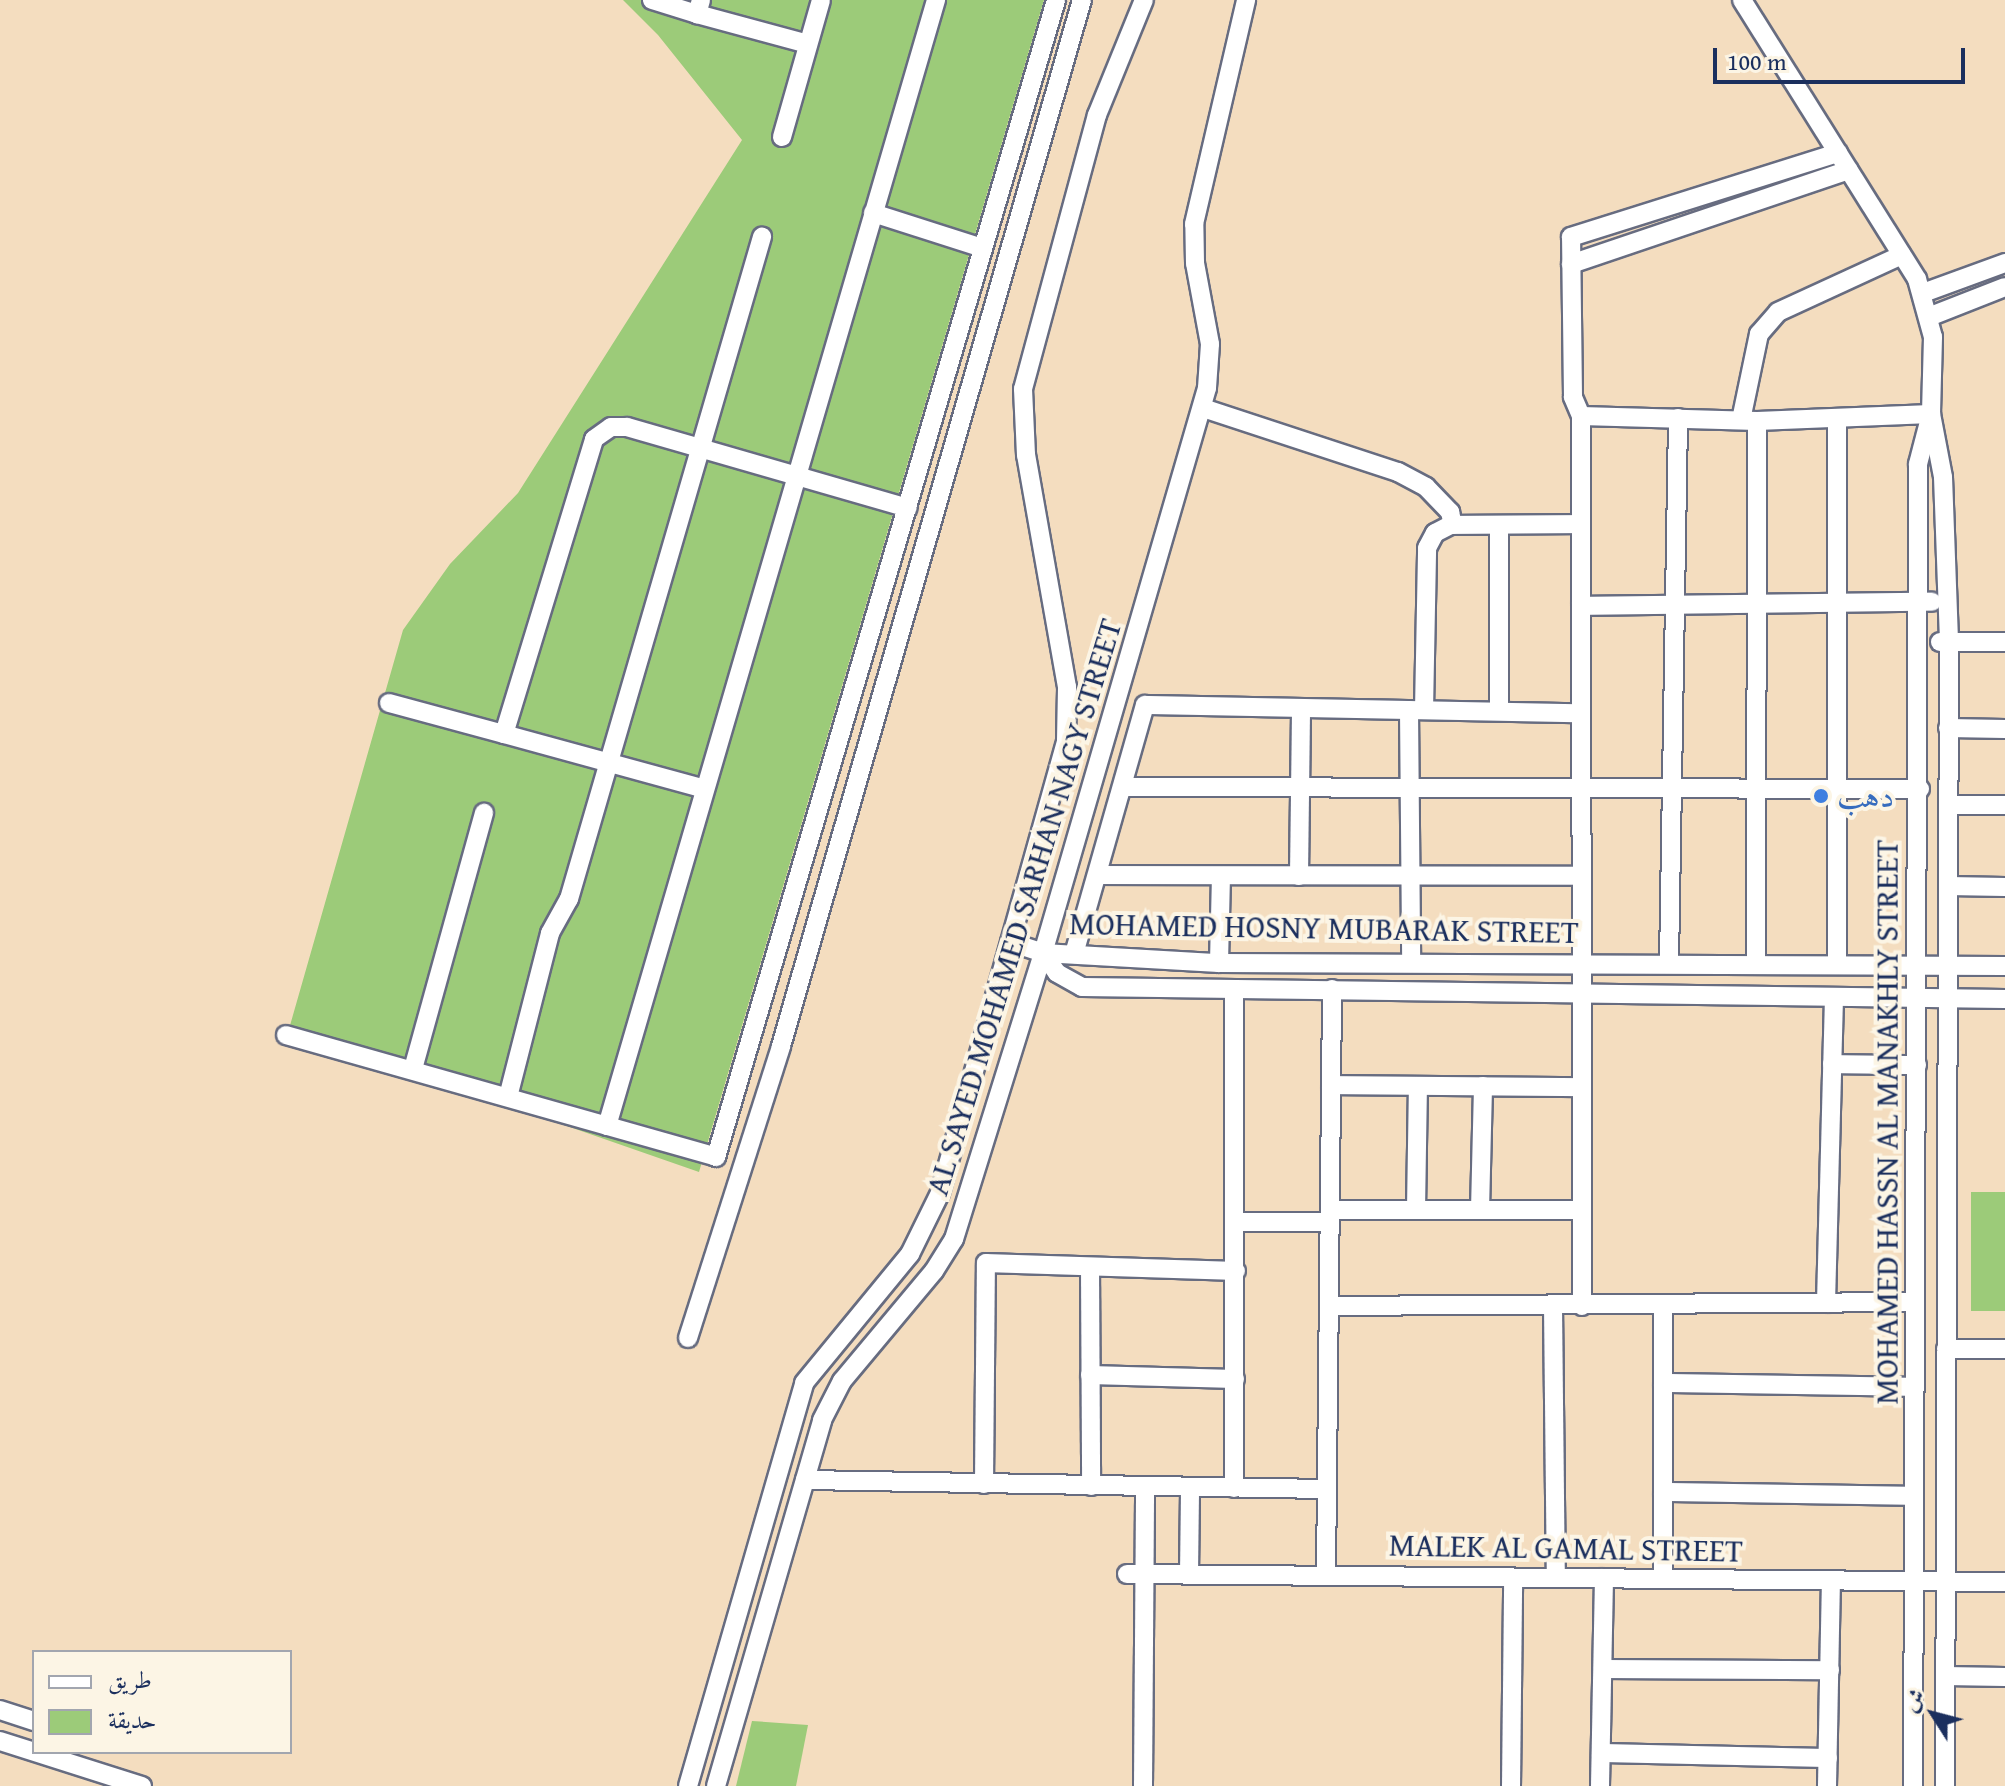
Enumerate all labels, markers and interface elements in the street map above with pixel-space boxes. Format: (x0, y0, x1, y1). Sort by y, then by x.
scale bar (1717, 32, 1969, 82)
text: 100 m (1727, 44, 1787, 79)
street label: AL SAYED MOHAMED SARHAN NAGY STREET (918, 614, 1130, 1200)
place label: دهب (1837, 777, 1894, 815)
marker: دهب (1812, 787, 1830, 805)
street label: MOHAMED HASSN AL MANAKHLY STREET (1868, 839, 1906, 1405)
street label: MOHAMED HOSNY MUBARAK STREET (1069, 904, 1579, 952)
street label: MALEK AL GAMAL STREET (1389, 1526, 1743, 1570)
legend (32, 1650, 292, 1754)
text: طريق (108, 1662, 152, 1697)
north arrow (1893, 1674, 1973, 1754)
text: ش (1894, 1682, 1933, 1718)
text: حديقة (108, 1702, 157, 1737)

